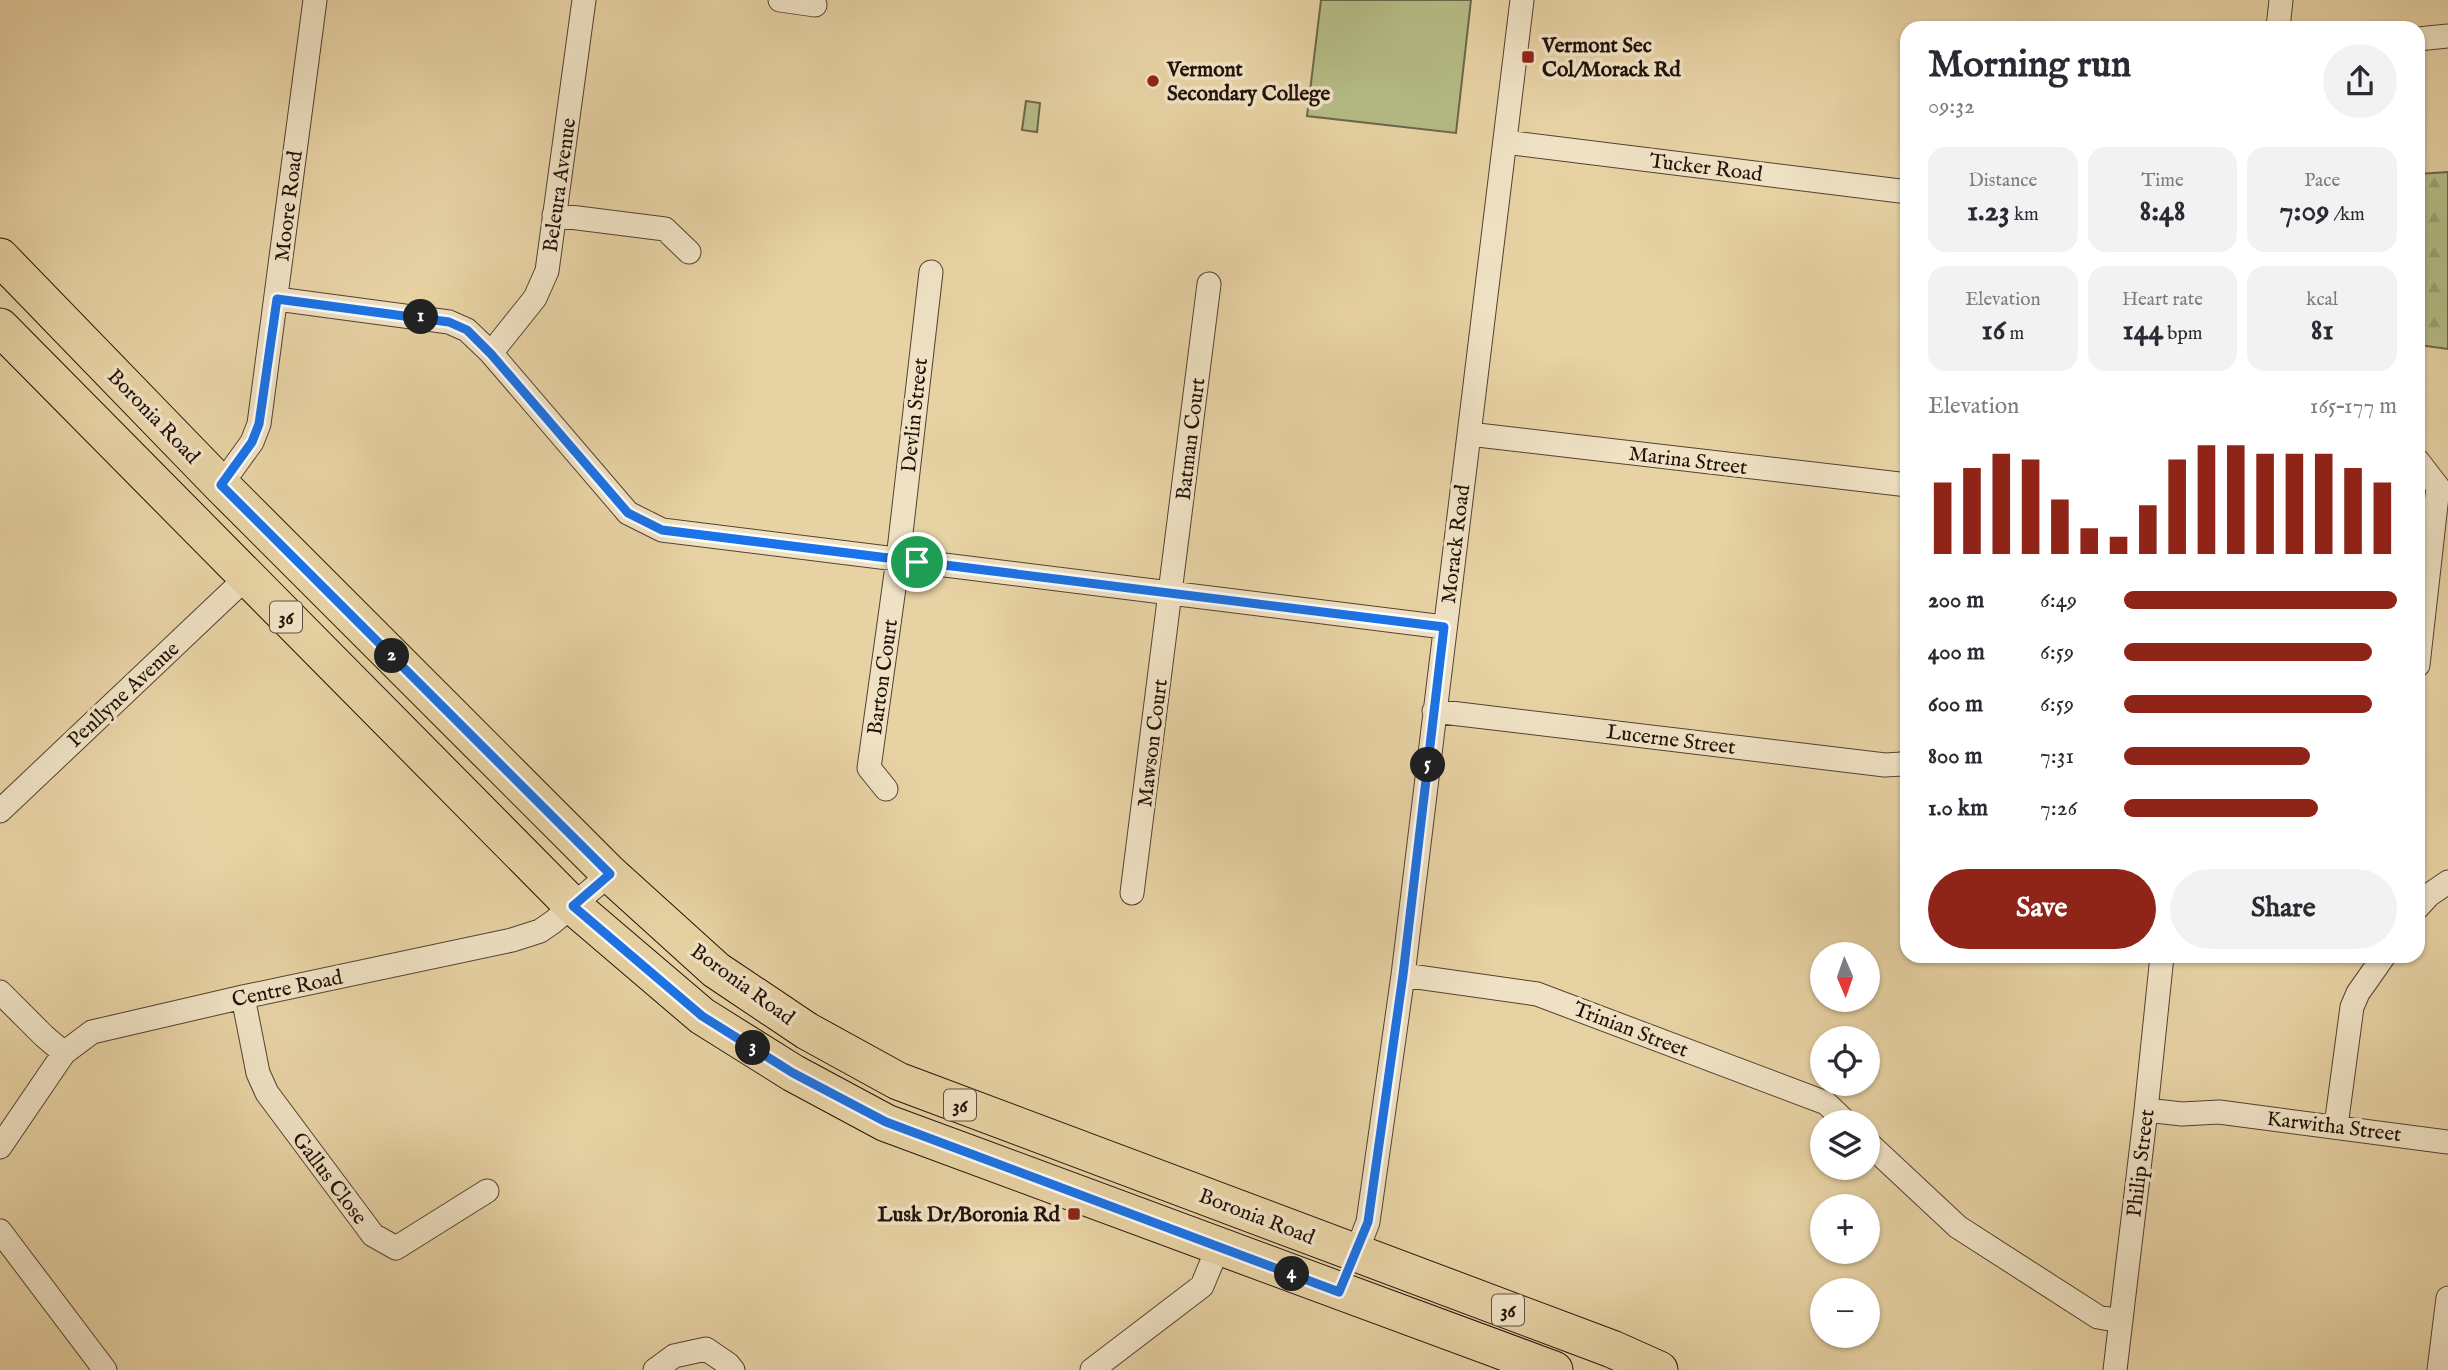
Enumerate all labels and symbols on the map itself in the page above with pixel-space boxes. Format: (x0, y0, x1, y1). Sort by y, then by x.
place label: Vermont Sec Col/Morack Rd (1541, 33, 1681, 84)
marker: Vermont Sec Col/Morack Rd (1520, 49, 1536, 65)
place label: Vermont Secondary College (1166, 57, 1330, 108)
marker: Vermont Secondary College (1145, 73, 1161, 89)
street label: Beleura Avenue (538, 116, 583, 254)
street label: Moore Road (269, 148, 310, 263)
street label: Tucker Road (1648, 148, 1765, 189)
pin: 1 (404, 300, 438, 334)
street label: Devlin Street (896, 357, 935, 474)
street label: Boronia Road (101, 364, 206, 471)
street label: Batman Court (1171, 376, 1212, 502)
street label: Marina Street (1627, 441, 1749, 482)
street label: Morack Road (1436, 482, 1477, 605)
pin (887, 532, 947, 592)
road number: 36 (270, 602, 302, 632)
street label: Barton Court (862, 617, 905, 737)
street label: Penllyne Avenue (62, 636, 186, 754)
pin: 2 (374, 638, 410, 674)
street label: Mawson Court (1132, 678, 1175, 809)
street label: Lucerne Street (1605, 719, 1737, 762)
pin: 5 (1410, 748, 1446, 782)
street label: Boronia Road (685, 938, 800, 1032)
north arrow (1810, 942, 1880, 1012)
street label: Centre Road (230, 964, 346, 1014)
street label: Trinian Street (1569, 996, 1692, 1065)
pin: 3 (736, 1030, 770, 1066)
road number: 36 (944, 1090, 976, 1120)
street label: Karwitha Street (2265, 1106, 2403, 1149)
street label: Philip Street (2121, 1108, 2161, 1219)
street label: Gallus Close (285, 1127, 373, 1231)
street label: Boronia Road (1195, 1183, 1319, 1252)
place label: Lusk Dr/Boronia Rd (878, 1202, 1061, 1229)
marker: Lusk Dr/Boronia Rd (1066, 1206, 1082, 1222)
pin: 4 (1274, 1256, 1310, 1292)
road number: 36 (1492, 1294, 1524, 1326)

